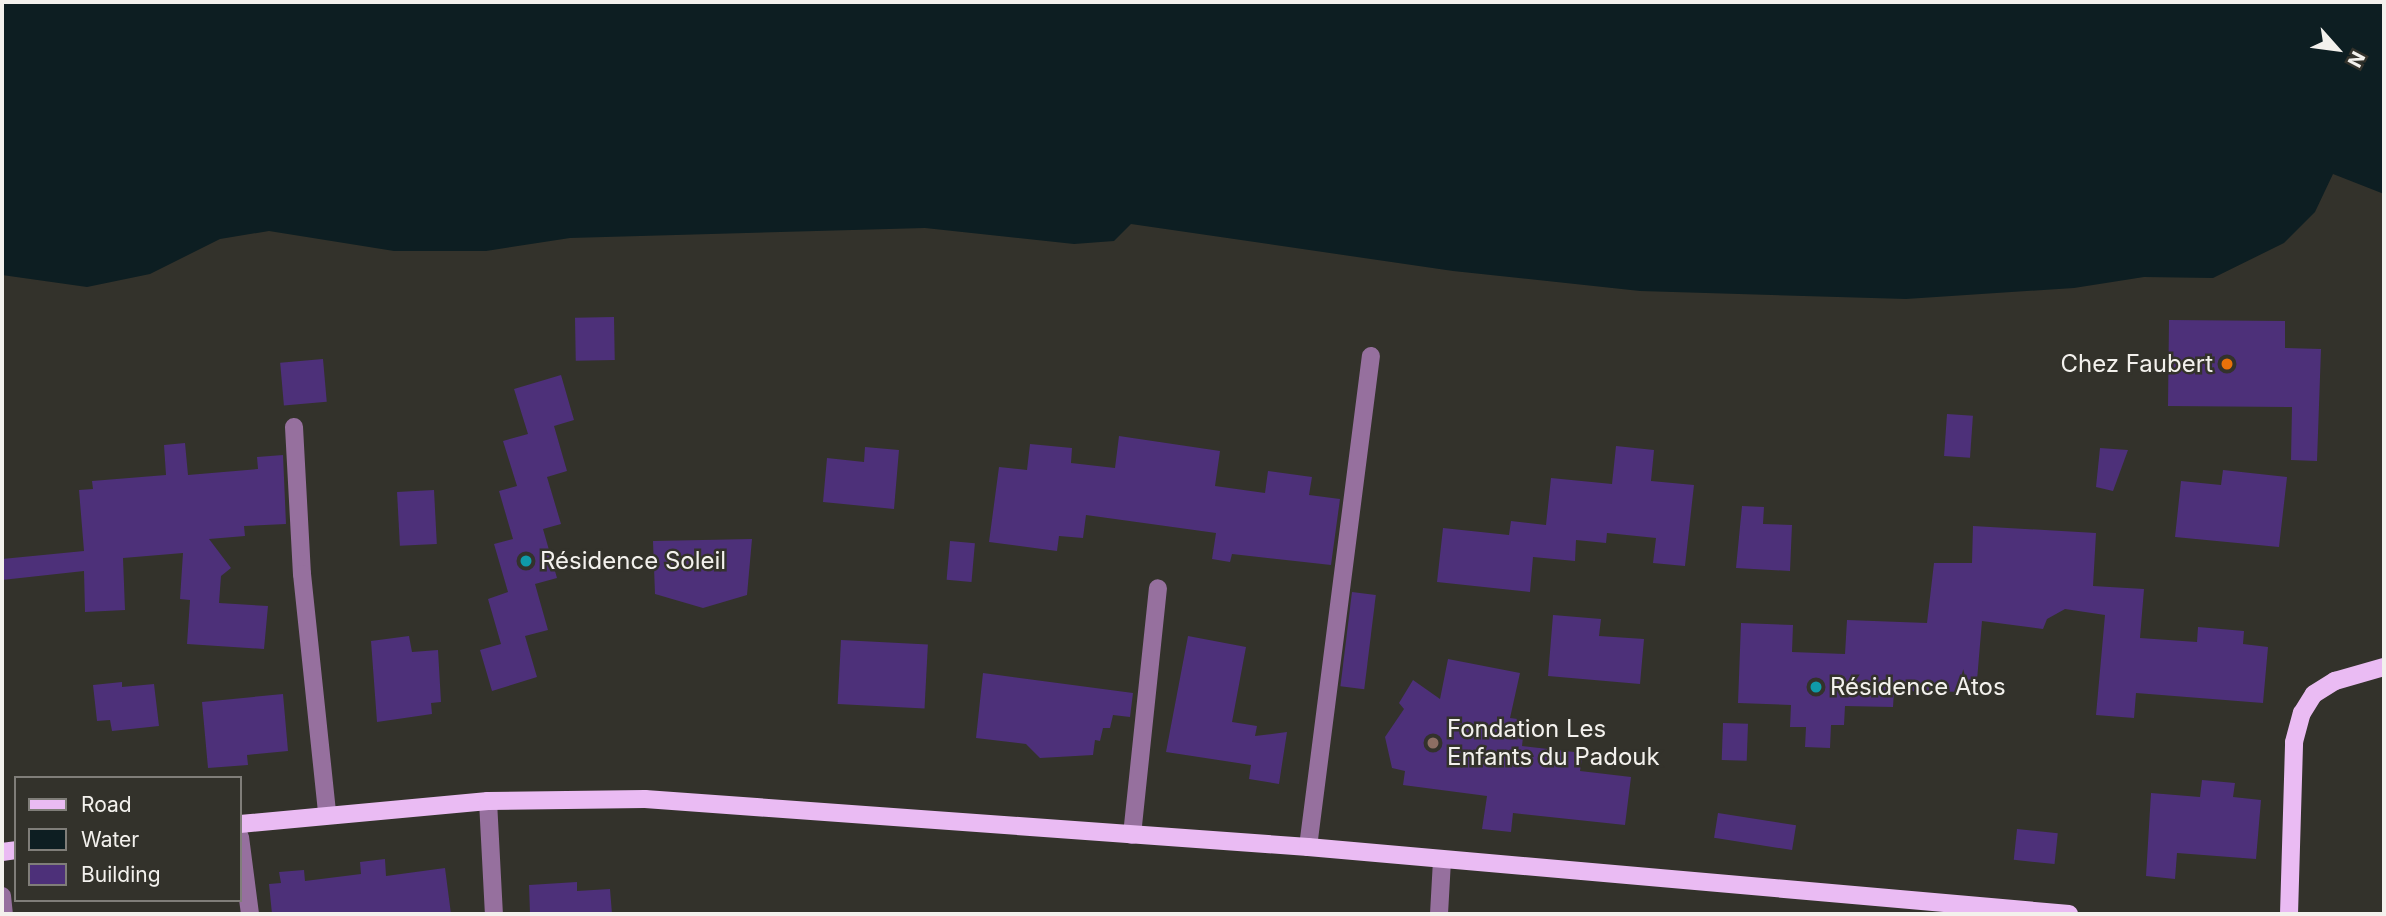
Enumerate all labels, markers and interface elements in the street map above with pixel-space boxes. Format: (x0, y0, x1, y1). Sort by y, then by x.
north arrow (2302, 14, 2372, 84)
text: N (2342, 47, 2370, 71)
place label: Chez Faubert (2060, 350, 2213, 378)
marker: Chez Faubert (2219, 356, 2235, 372)
place label: Résidence Soleil (540, 547, 726, 575)
marker: Résidence Soleil (518, 553, 534, 569)
place label: Résidence Atos (1830, 673, 2006, 701)
marker: Résidence Atos (1808, 679, 1824, 695)
place label: Fondation Les Enfants du Padouk (1447, 715, 1660, 771)
marker: Fondation Les Enfants du Padouk (1425, 735, 1441, 751)
legend (14, 776, 242, 902)
text: Road (81, 792, 132, 817)
text: Water (81, 827, 139, 852)
text: Building (81, 862, 161, 887)

